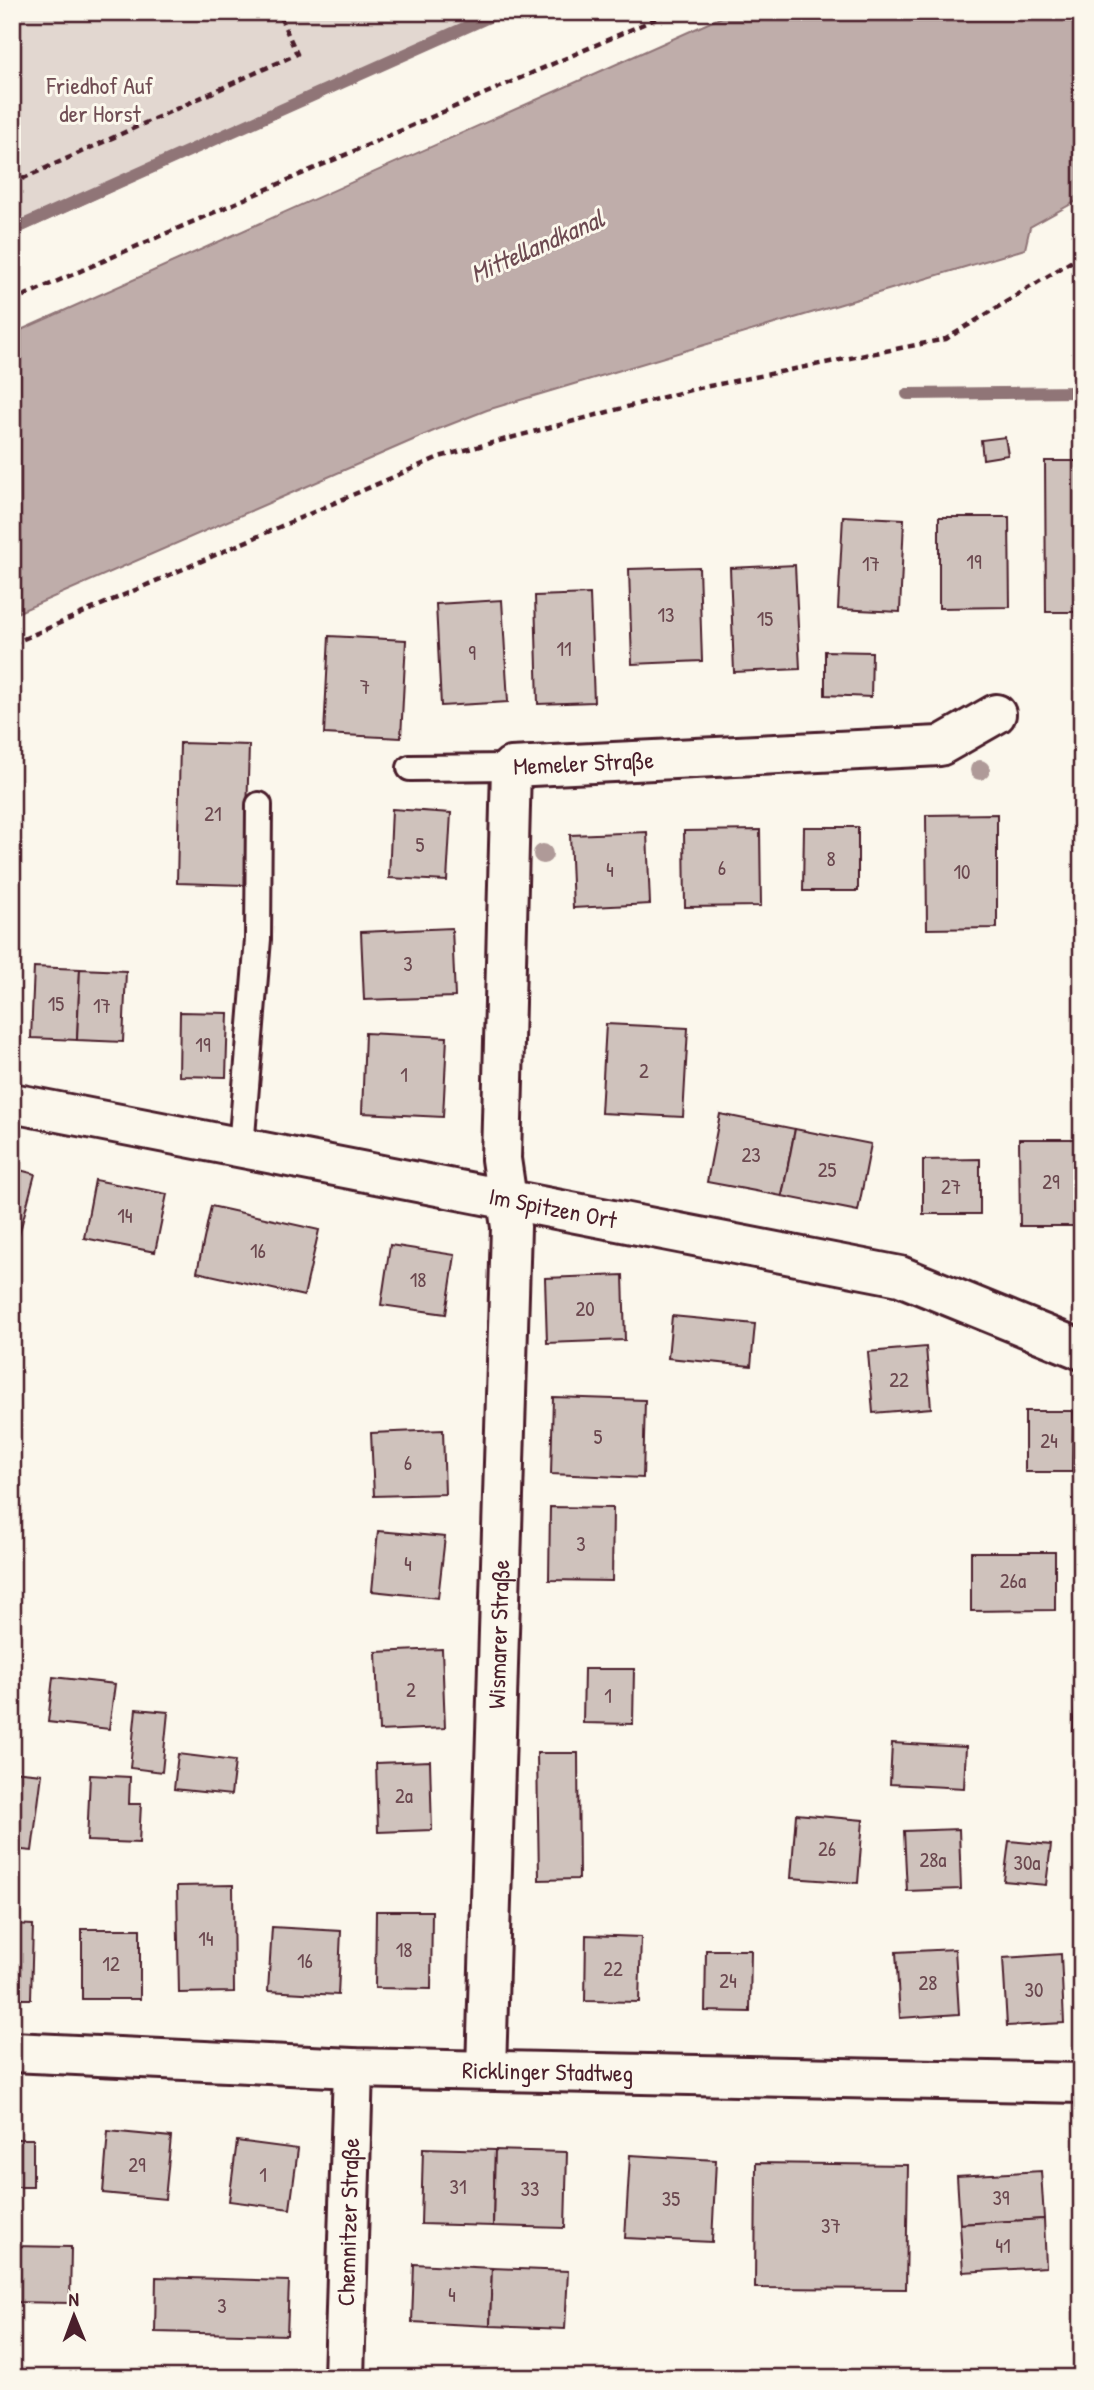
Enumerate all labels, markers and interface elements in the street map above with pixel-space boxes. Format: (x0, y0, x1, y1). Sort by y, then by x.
park label: Friedhof Auf der Horst (46, 69, 154, 129)
water label: Mittellandkanal (465, 200, 610, 291)
house number: 19 (966, 547, 982, 576)
house number: 17 (862, 549, 880, 578)
house number: 13 (657, 600, 675, 629)
house number: 15 (757, 604, 773, 633)
house number: 11 (556, 634, 572, 663)
house number: 9 (468, 638, 476, 667)
house number: 7 (360, 672, 370, 701)
street label: Memeler Straße (513, 743, 655, 782)
house number: 21 (204, 799, 222, 828)
house number: 5 (416, 830, 425, 859)
house number: 8 (826, 844, 836, 873)
house number: 6 (718, 853, 726, 882)
house number: 4 (606, 855, 614, 884)
house number: 10 (953, 857, 971, 886)
house number: 3 (403, 949, 413, 978)
house number: 15 (48, 989, 64, 1018)
house number: 17 (93, 991, 111, 1020)
house number: 19 (195, 1030, 211, 1059)
house number: 2 (639, 1056, 649, 1085)
house number: 1 (400, 1060, 408, 1089)
house number: 23 (741, 1140, 761, 1169)
house number: 25 (818, 1155, 836, 1184)
house number: 29 (1042, 1167, 1060, 1196)
house number: 27 (941, 1172, 961, 1201)
street label: Im Spitzen Ort (486, 1179, 620, 1236)
house number: 14 (117, 1201, 133, 1230)
house number: 16 (250, 1236, 266, 1265)
house number: 18 (410, 1265, 426, 1294)
house number: 20 (575, 1294, 595, 1323)
house number: 22 (889, 1365, 909, 1394)
house number: 5 (594, 1422, 603, 1451)
house number: 24 (1040, 1426, 1058, 1455)
house number: 6 (404, 1448, 412, 1477)
house number: 3 (576, 1529, 586, 1558)
house number: 4 (404, 1549, 412, 1578)
street label: Wismarer Straße (480, 1559, 516, 1709)
house number: 26a (1000, 1566, 1026, 1595)
house number: 2 (406, 1675, 416, 1704)
house number: 1 (604, 1681, 612, 1710)
house number: 2a (395, 1781, 413, 1810)
house number: 26 (818, 1834, 836, 1863)
house number: 28a (919, 1845, 947, 1874)
house number: 30a (1013, 1848, 1041, 1877)
house number: 14 (198, 1924, 214, 1953)
house number: 18 (396, 1935, 412, 1964)
house number: 16 (297, 1946, 313, 1975)
house number: 12 (102, 1949, 120, 1978)
house number: 22 (603, 1954, 623, 1983)
house number: 24 (719, 1966, 737, 1995)
house number: 28 (919, 1968, 937, 1997)
house number: 30 (1025, 1975, 1043, 2004)
street label: Ricklinger Stadtweg (462, 2053, 633, 2089)
street label: Chemnitzer Straße (329, 2137, 366, 2307)
house number: 29 (128, 2150, 146, 2179)
house number: 1 (259, 2160, 267, 2189)
house number: 31 (449, 2172, 467, 2201)
house number: 33 (521, 2174, 539, 2203)
house number: 39 (992, 2183, 1010, 2212)
house number: 35 (662, 2184, 680, 2213)
house number: 37 (821, 2211, 841, 2240)
house number: 41 (995, 2231, 1011, 2260)
house number: 4 (448, 2280, 456, 2309)
north arrow (38, 2282, 108, 2352)
text: N (68, 2286, 79, 2312)
house number: 3 (217, 2291, 227, 2320)

